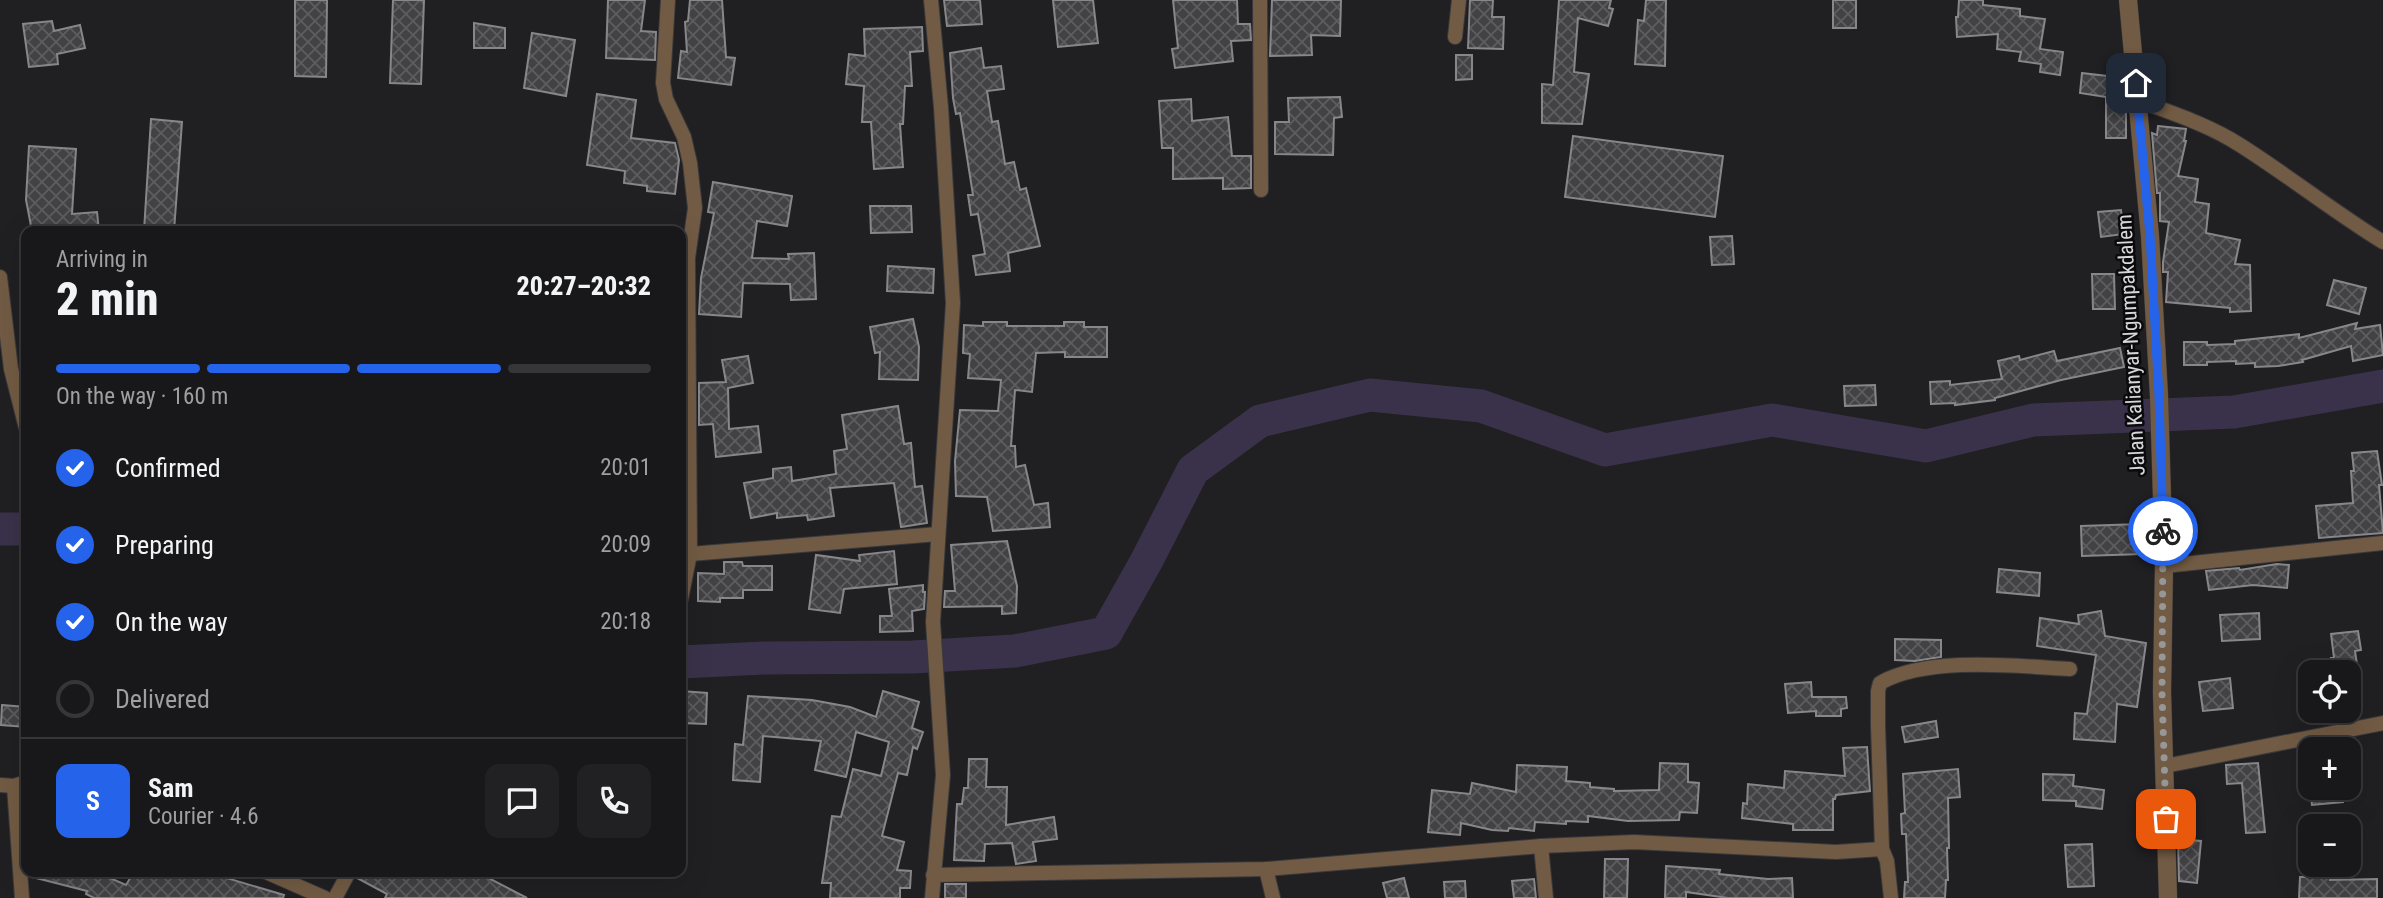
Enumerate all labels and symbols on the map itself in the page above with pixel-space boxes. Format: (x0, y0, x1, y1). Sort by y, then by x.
pin (2106, 53, 2166, 113)
street label: Jalan Kalianyar-Ngumpakdalem (2112, 214, 2150, 476)
courier (2128, 496, 2198, 566)
pin (2136, 789, 2196, 849)

